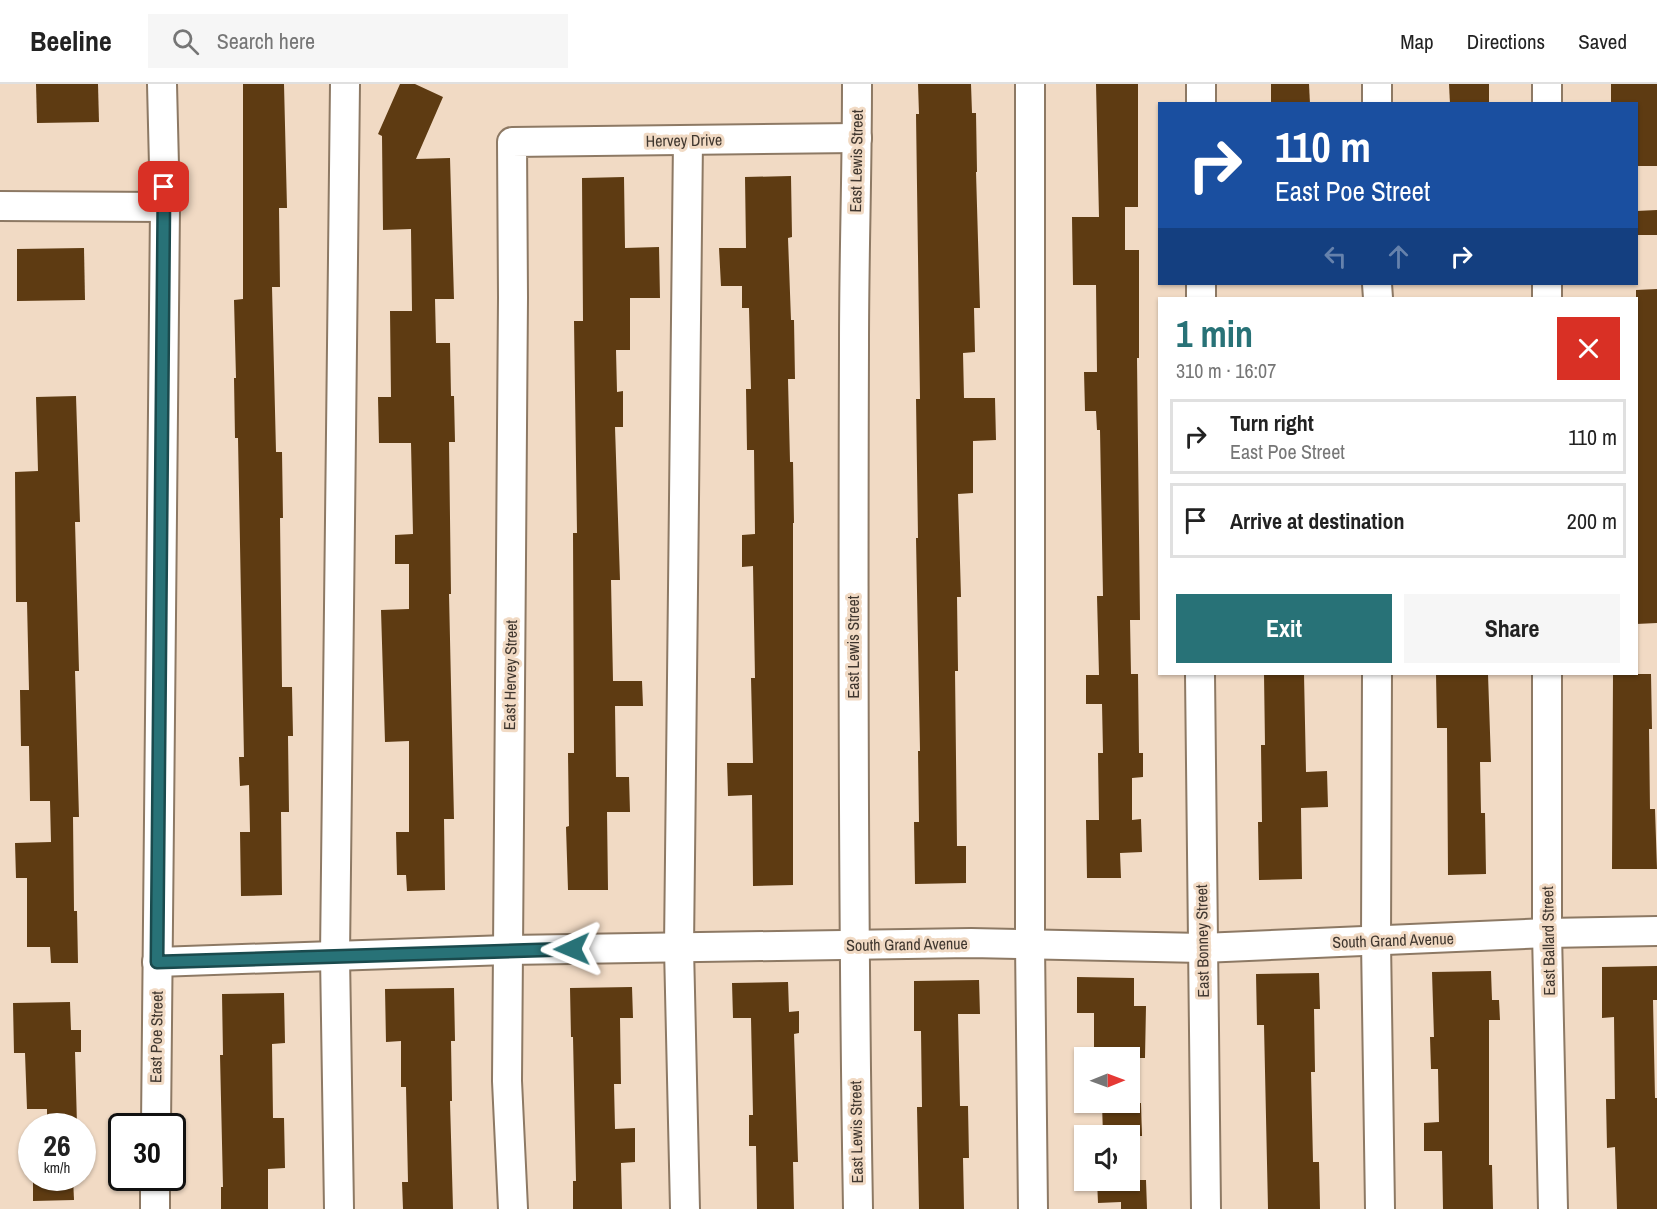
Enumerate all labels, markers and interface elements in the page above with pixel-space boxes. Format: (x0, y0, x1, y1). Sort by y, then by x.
search box (148, 14, 568, 68)
text: Beeline (30, 22, 112, 60)
icon: search (169, 25, 202, 58)
text: Search here (217, 26, 315, 56)
text: Map (1400, 27, 1434, 56)
text: Directions (1467, 27, 1545, 56)
text: Saved (1578, 27, 1627, 56)
street label: East Lewis Street (844, 109, 868, 213)
text: 110 m (1275, 119, 1371, 175)
icon: right (1176, 126, 1254, 204)
street label: Hervey Drive (646, 128, 722, 152)
pin (138, 161, 189, 212)
icon: arrive (147, 170, 180, 203)
text: East Poe Street (1275, 173, 1430, 209)
icon: left (1319, 240, 1352, 273)
icon: ahead (1382, 240, 1415, 273)
icon: right (1445, 240, 1478, 273)
text: 1 min (1176, 310, 1253, 358)
button: close (1557, 317, 1620, 380)
text: 310 m · 16:07 (1176, 357, 1276, 384)
text: Turn right (1230, 408, 1314, 438)
icon: right (1179, 420, 1212, 453)
text: 110 m (1568, 422, 1617, 452)
text: East Poe Street (1230, 438, 1345, 465)
icon: arrive (1179, 504, 1212, 537)
text: Arrive at destination (1230, 506, 1404, 536)
text: 200 m (1567, 506, 1617, 536)
button: Exit (1176, 594, 1392, 663)
button: Share (1404, 594, 1620, 663)
street label: East Lewis Street (842, 595, 864, 698)
street label: East Hervey Street (498, 619, 522, 730)
street label: East Bonney Street (1190, 884, 1214, 998)
street label: East Ballard Street (1536, 886, 1560, 996)
position arrow (540, 917, 604, 981)
street label: South Grand Avenue (1332, 927, 1454, 953)
street label: South Grand Avenue (846, 932, 968, 956)
street label: East Poe Street (144, 991, 168, 1083)
north arrow (1074, 1047, 1140, 1113)
map controls (1074, 1047, 1140, 1191)
street label: East Lewis Street (844, 1080, 868, 1184)
speed limit sign: 30 (108, 1113, 186, 1191)
text: 26 (43, 1125, 71, 1165)
button: sound (1074, 1125, 1140, 1191)
text: km/h (44, 1157, 70, 1178)

